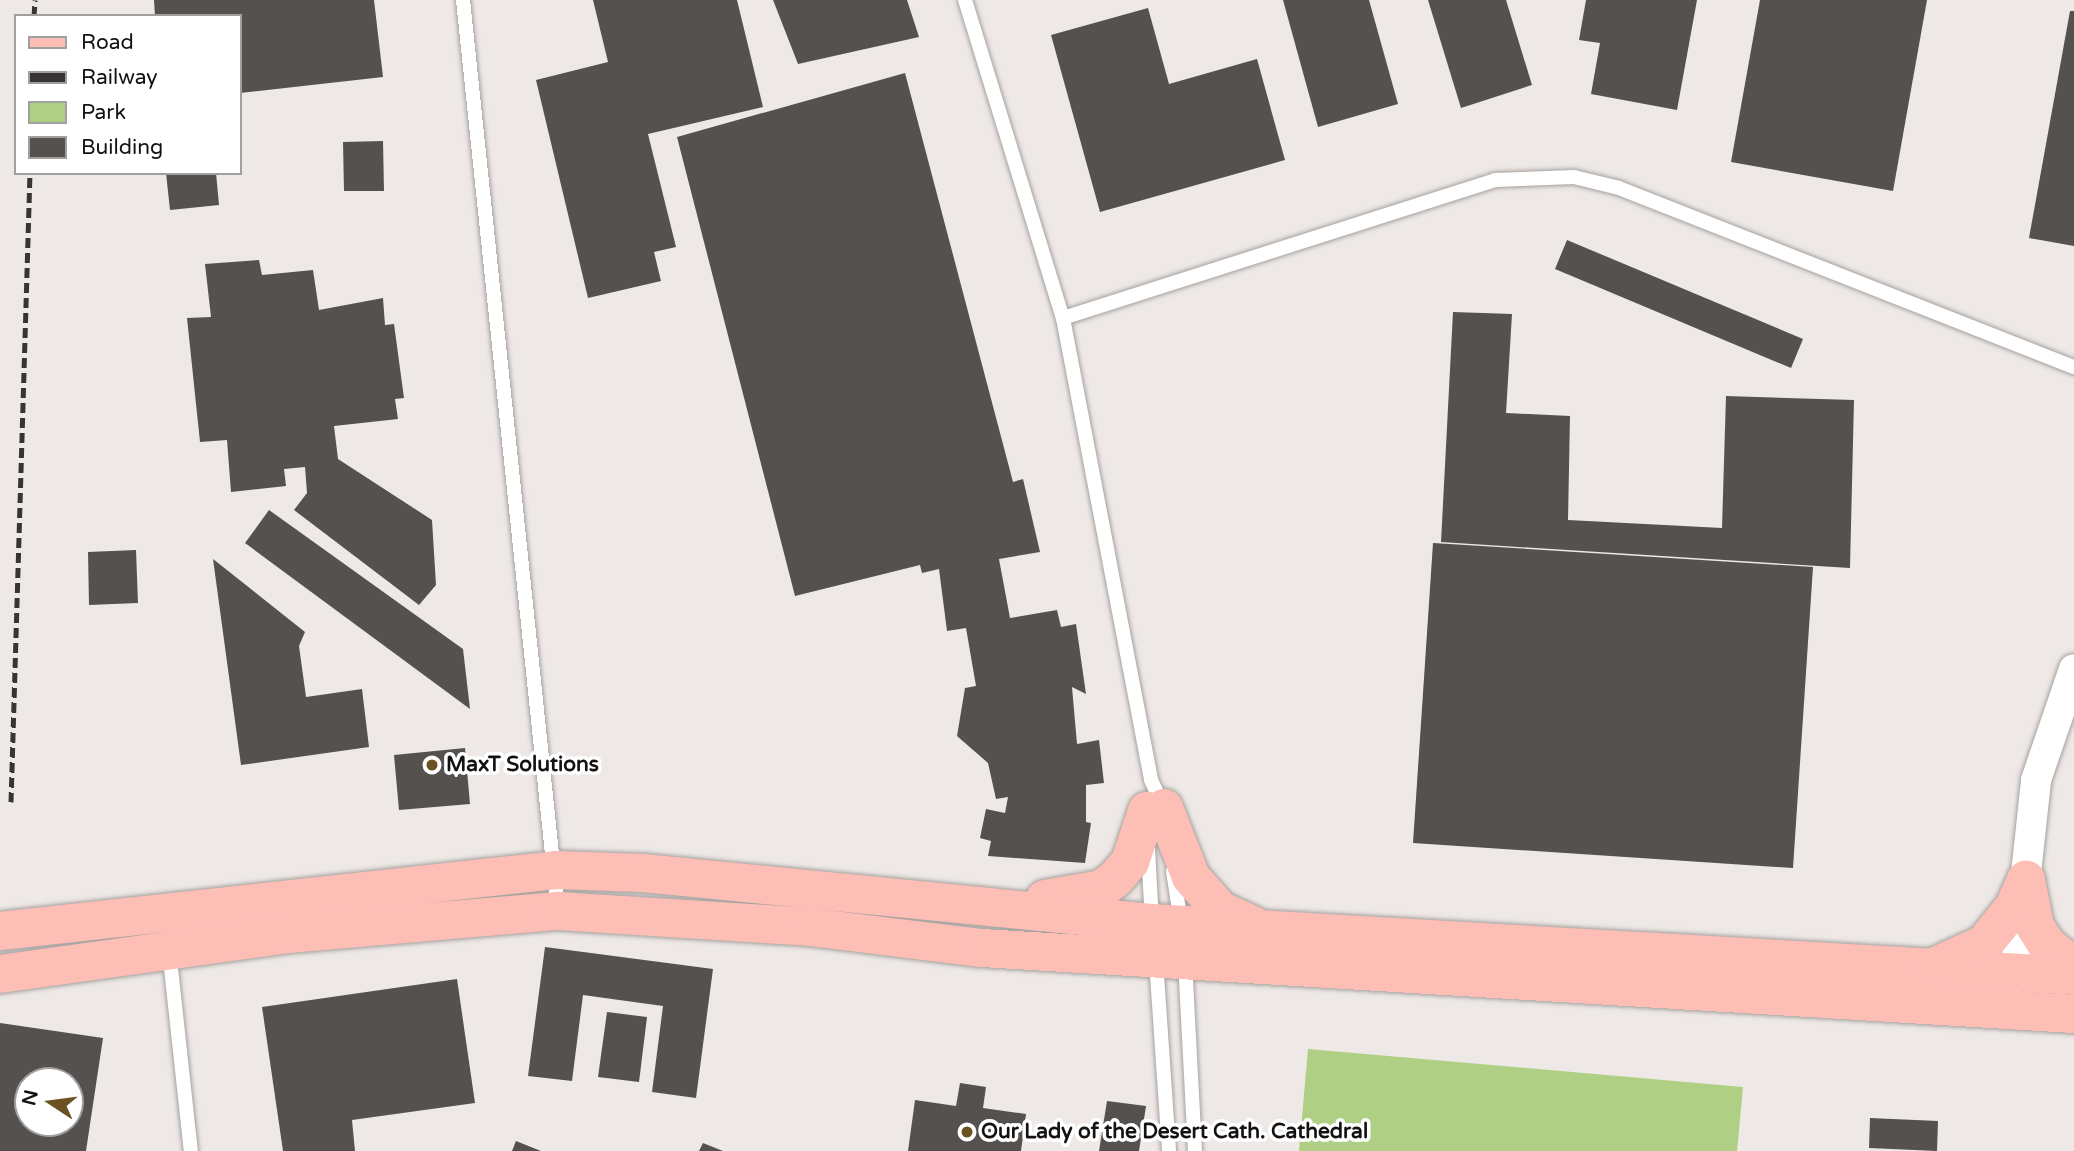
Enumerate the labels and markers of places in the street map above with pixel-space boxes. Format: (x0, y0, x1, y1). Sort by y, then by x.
place label: MaxT Solutions (446, 752, 599, 778)
marker: MaxT Solutions (424, 757, 440, 773)
place label: Our Lady of the Desert Cath. Cathedral (981, 1119, 1368, 1145)
marker: Our Lady of the Desert Cath. Cathedral (959, 1124, 975, 1140)

